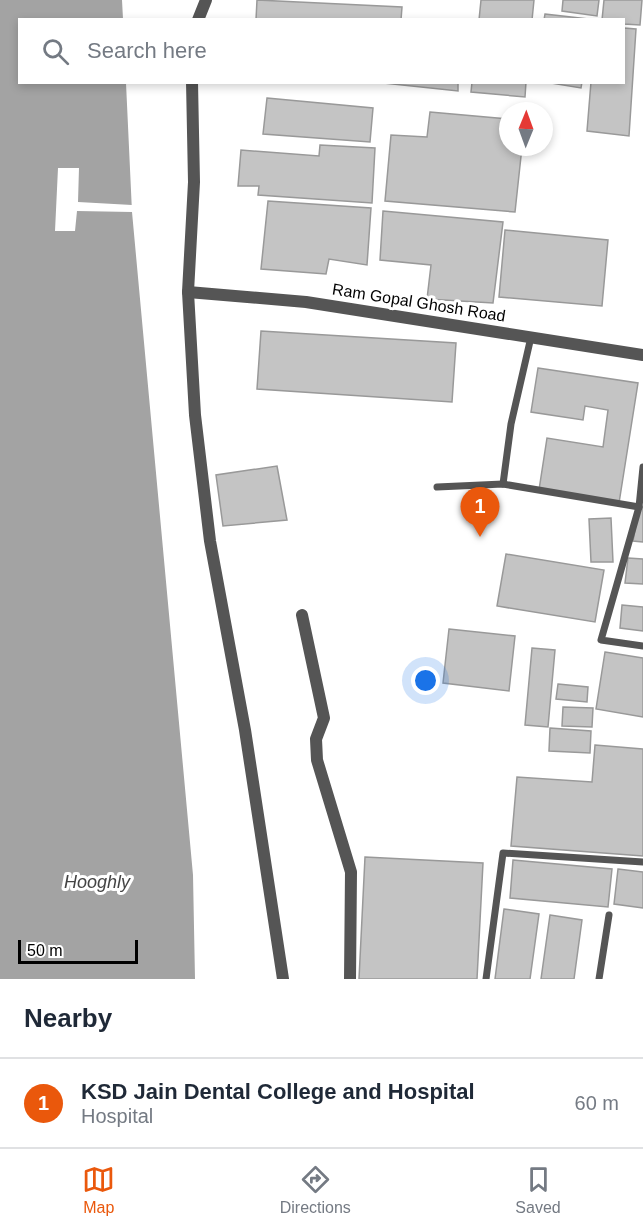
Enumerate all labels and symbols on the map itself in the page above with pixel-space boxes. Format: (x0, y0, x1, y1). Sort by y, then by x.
north arrow (499, 102, 553, 156)
street label: Ram Gopal Ghosh Road (331, 280, 507, 325)
pin: 1 (460, 488, 500, 537)
your location (411, 666, 440, 695)
water label: Hooghly (64, 872, 131, 892)
scale bar (18, 937, 138, 964)

